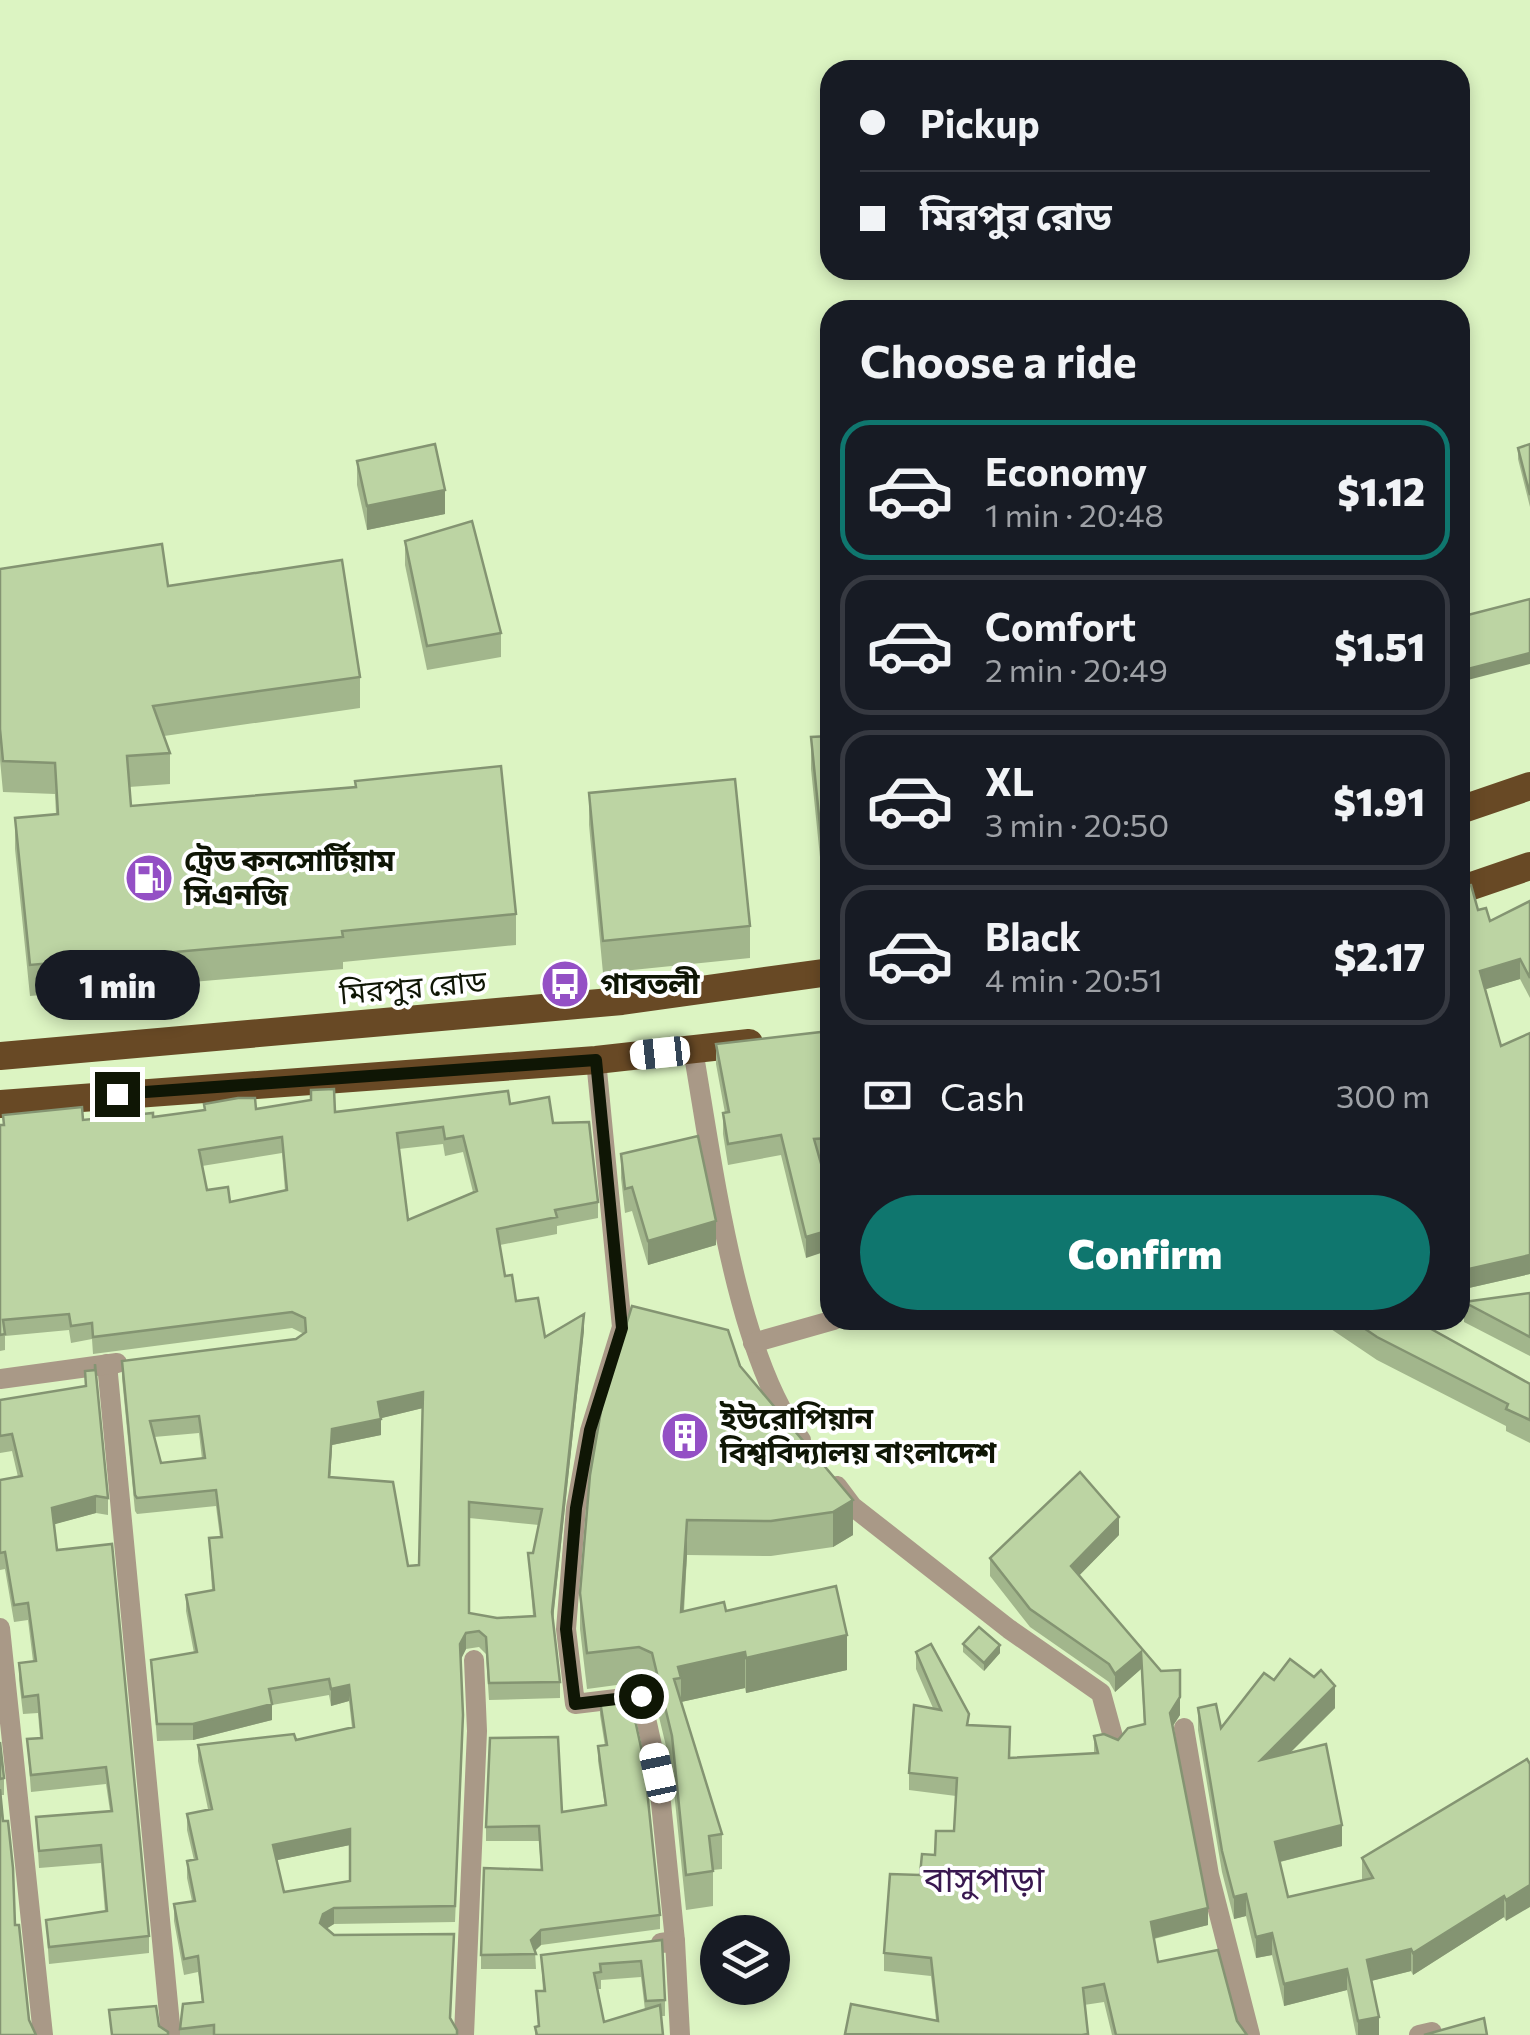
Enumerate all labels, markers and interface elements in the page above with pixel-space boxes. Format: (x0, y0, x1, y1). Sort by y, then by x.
text: Pickup (920, 99, 1040, 146)
text: মিরপুর রোড (920, 191, 1112, 238)
text: Choose a ride (860, 332, 1137, 387)
icon: car (865, 445, 955, 535)
text: Economy (985, 447, 1147, 494)
text: $1.12 (1338, 467, 1425, 514)
text: 1 min · 20:48 (985, 494, 1164, 534)
icon: car (865, 600, 955, 690)
text: Comfort (985, 602, 1136, 649)
text: $1.51 (1334, 622, 1425, 669)
text: 2 min · 20:49 (985, 649, 1168, 689)
icon: car (865, 755, 955, 845)
text: XL (985, 757, 1034, 804)
text: $1.91 (1334, 777, 1425, 824)
text: 3 min · 20:50 (985, 804, 1169, 844)
place label: ট্রেড কনসোর্টিয়াম সিএনজি (183, 840, 395, 911)
fuel station icon: ট্রেড কনসোর্টিয়াম সিএনজি (123, 852, 175, 904)
icon: car (865, 910, 955, 1000)
text: Black (985, 912, 1081, 959)
text: $2.17 (1334, 932, 1425, 979)
callout: 1 min (34, 949, 200, 1019)
bus stop icon: গাবতলী (539, 958, 591, 1010)
text: 4 min · 20:51 (985, 959, 1163, 999)
street label: মিরপুর রোড (337, 961, 489, 1011)
place label: গাবতলী (600, 963, 700, 1000)
text: 1 min (79, 965, 156, 1005)
car (629, 1035, 691, 1071)
icon: cash (860, 1068, 915, 1123)
route end (95, 1072, 140, 1117)
text: Cash (940, 1072, 1025, 1119)
text: 300 m (1336, 1075, 1430, 1115)
button: Confirm (860, 1195, 1430, 1310)
place label: ইউরোপিয়ান বিশ্ববিদ্যালয় বাংলাদেশ (719, 1398, 997, 1469)
building icon: ইউরোপিয়ান বিশ্ববিদ্যালয় বাংলাদেশ (659, 1410, 711, 1462)
route start (619, 1674, 664, 1719)
car (637, 1741, 679, 1805)
district label: বাসুপাড়া (923, 1856, 1045, 1900)
map controls (700, 1915, 790, 2005)
button: layers (700, 1915, 790, 2005)

